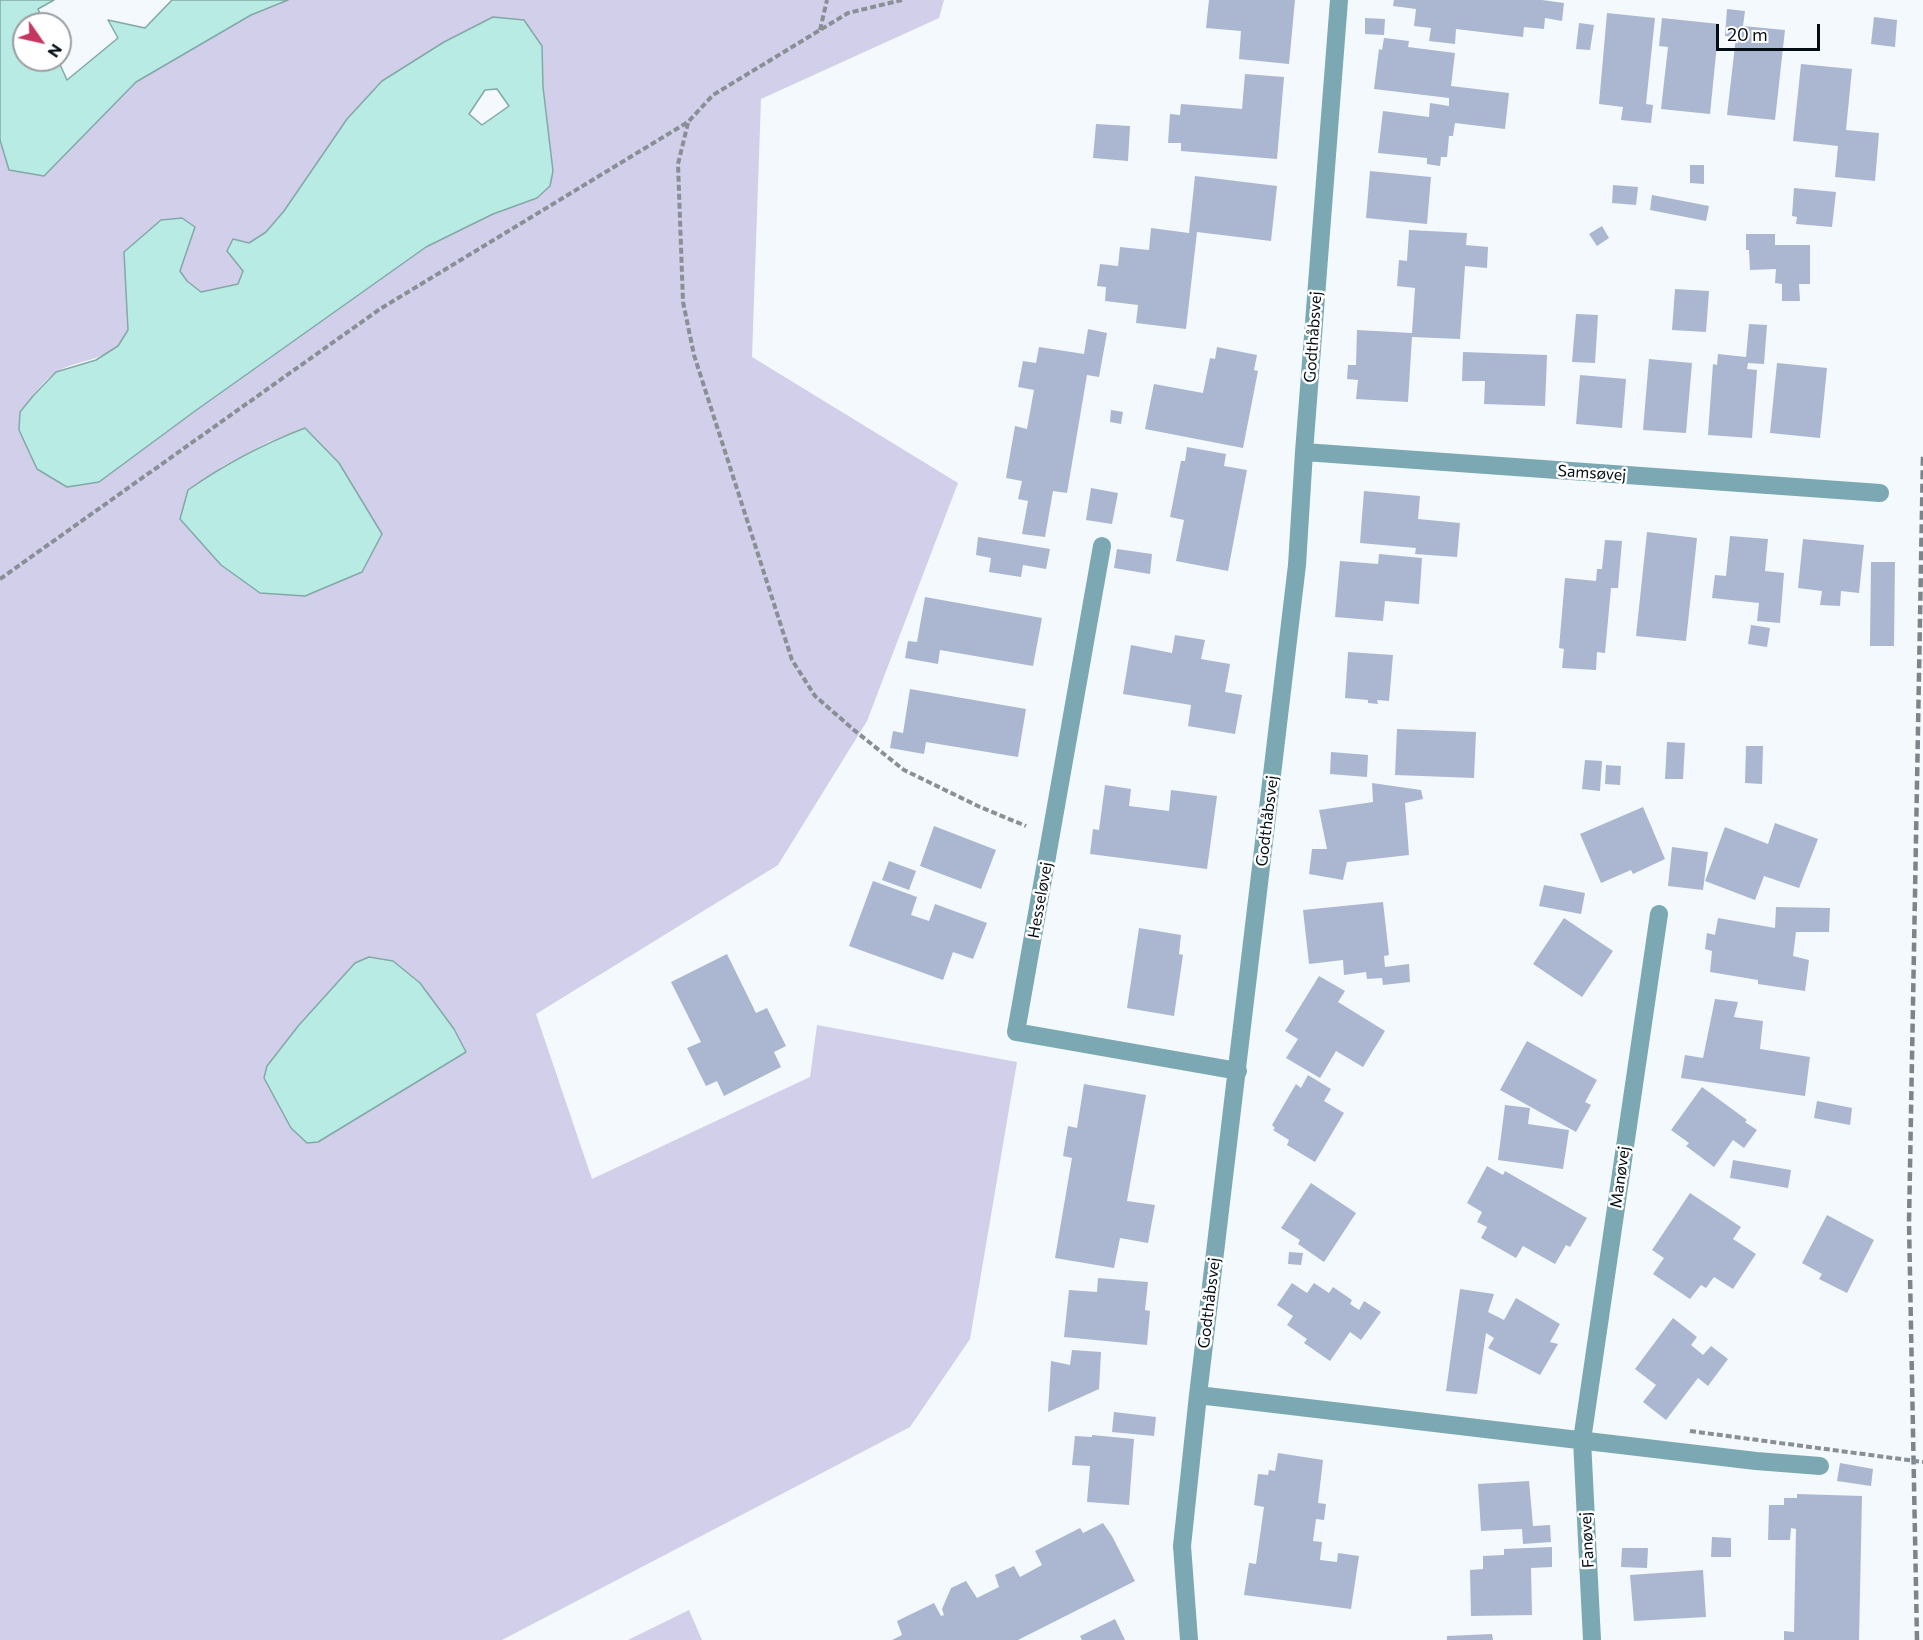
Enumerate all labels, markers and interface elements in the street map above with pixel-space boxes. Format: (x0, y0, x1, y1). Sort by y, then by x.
north arrow (12, 12, 72, 72)
scale bar (1719, 12, 1822, 50)
text: 20 m (1727, 23, 1768, 45)
text: N (44, 41, 67, 62)
street label: Godthåbsvej (1300, 291, 1326, 383)
street label: Samsøvej (1557, 461, 1627, 485)
street label: Godthåbsvej (1252, 774, 1282, 868)
street label: Hesseløvej (1024, 860, 1056, 940)
street label: Manøvej (1606, 1145, 1634, 1209)
street label: Godthåbsvej (1194, 1256, 1224, 1350)
street label: Fanøvej (1576, 1511, 1598, 1569)

